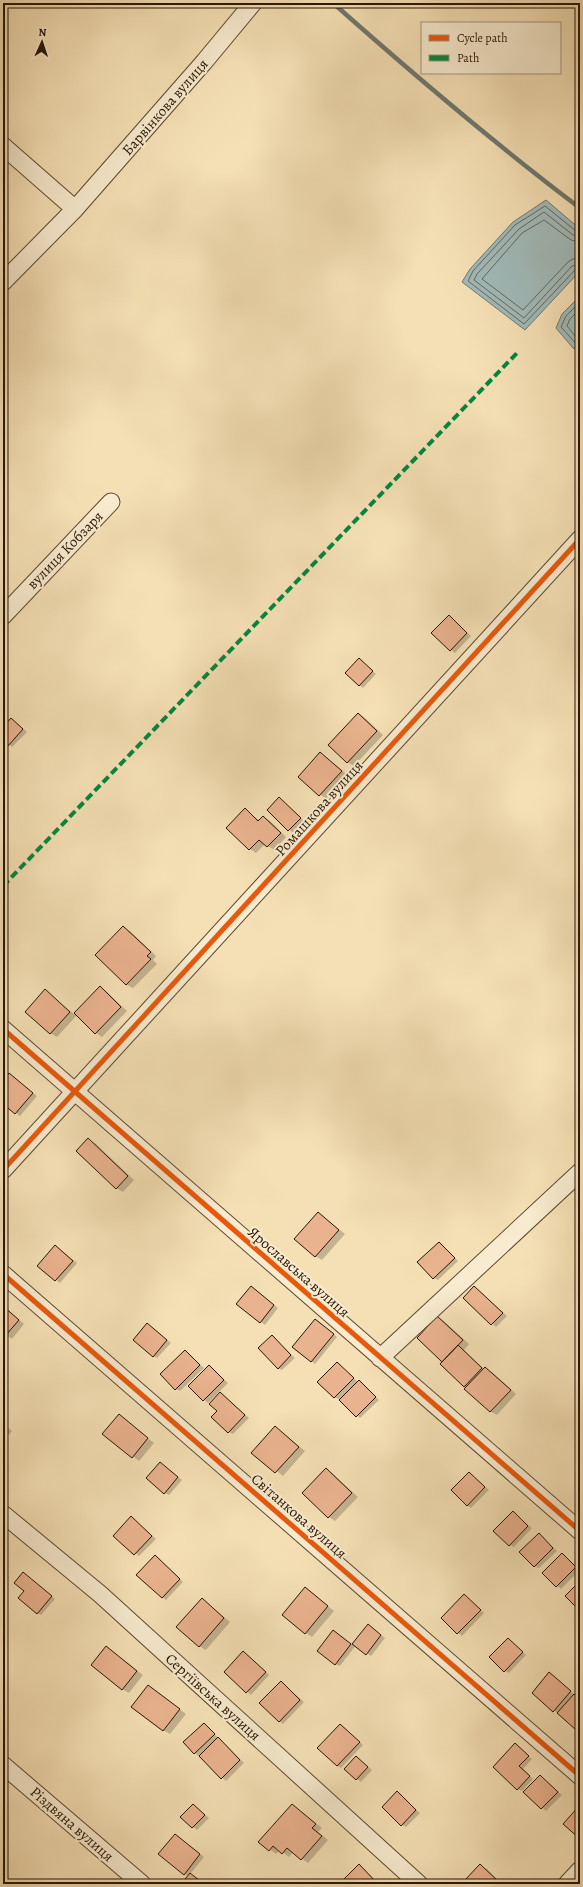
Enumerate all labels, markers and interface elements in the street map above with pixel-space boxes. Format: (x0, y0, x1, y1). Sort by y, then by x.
north arrow (22, 22, 62, 62)
legend (421, 22, 561, 74)
text: N (38, 25, 47, 40)
text: Cycle path (457, 30, 508, 46)
text: Path (457, 50, 480, 66)
street label: Барвінкова вулиця (118, 55, 212, 159)
street label: вулиця Кобзаря (23, 507, 107, 593)
street label: Ромашкова вулиця (271, 756, 367, 860)
street label: Ярославська вулиця (244, 1222, 354, 1322)
street label: Світанкова вулиця (247, 1469, 351, 1563)
street label: Сергіївська вулиця (161, 1649, 265, 1745)
street label: Різдвяна вулиця (26, 1782, 118, 1866)

